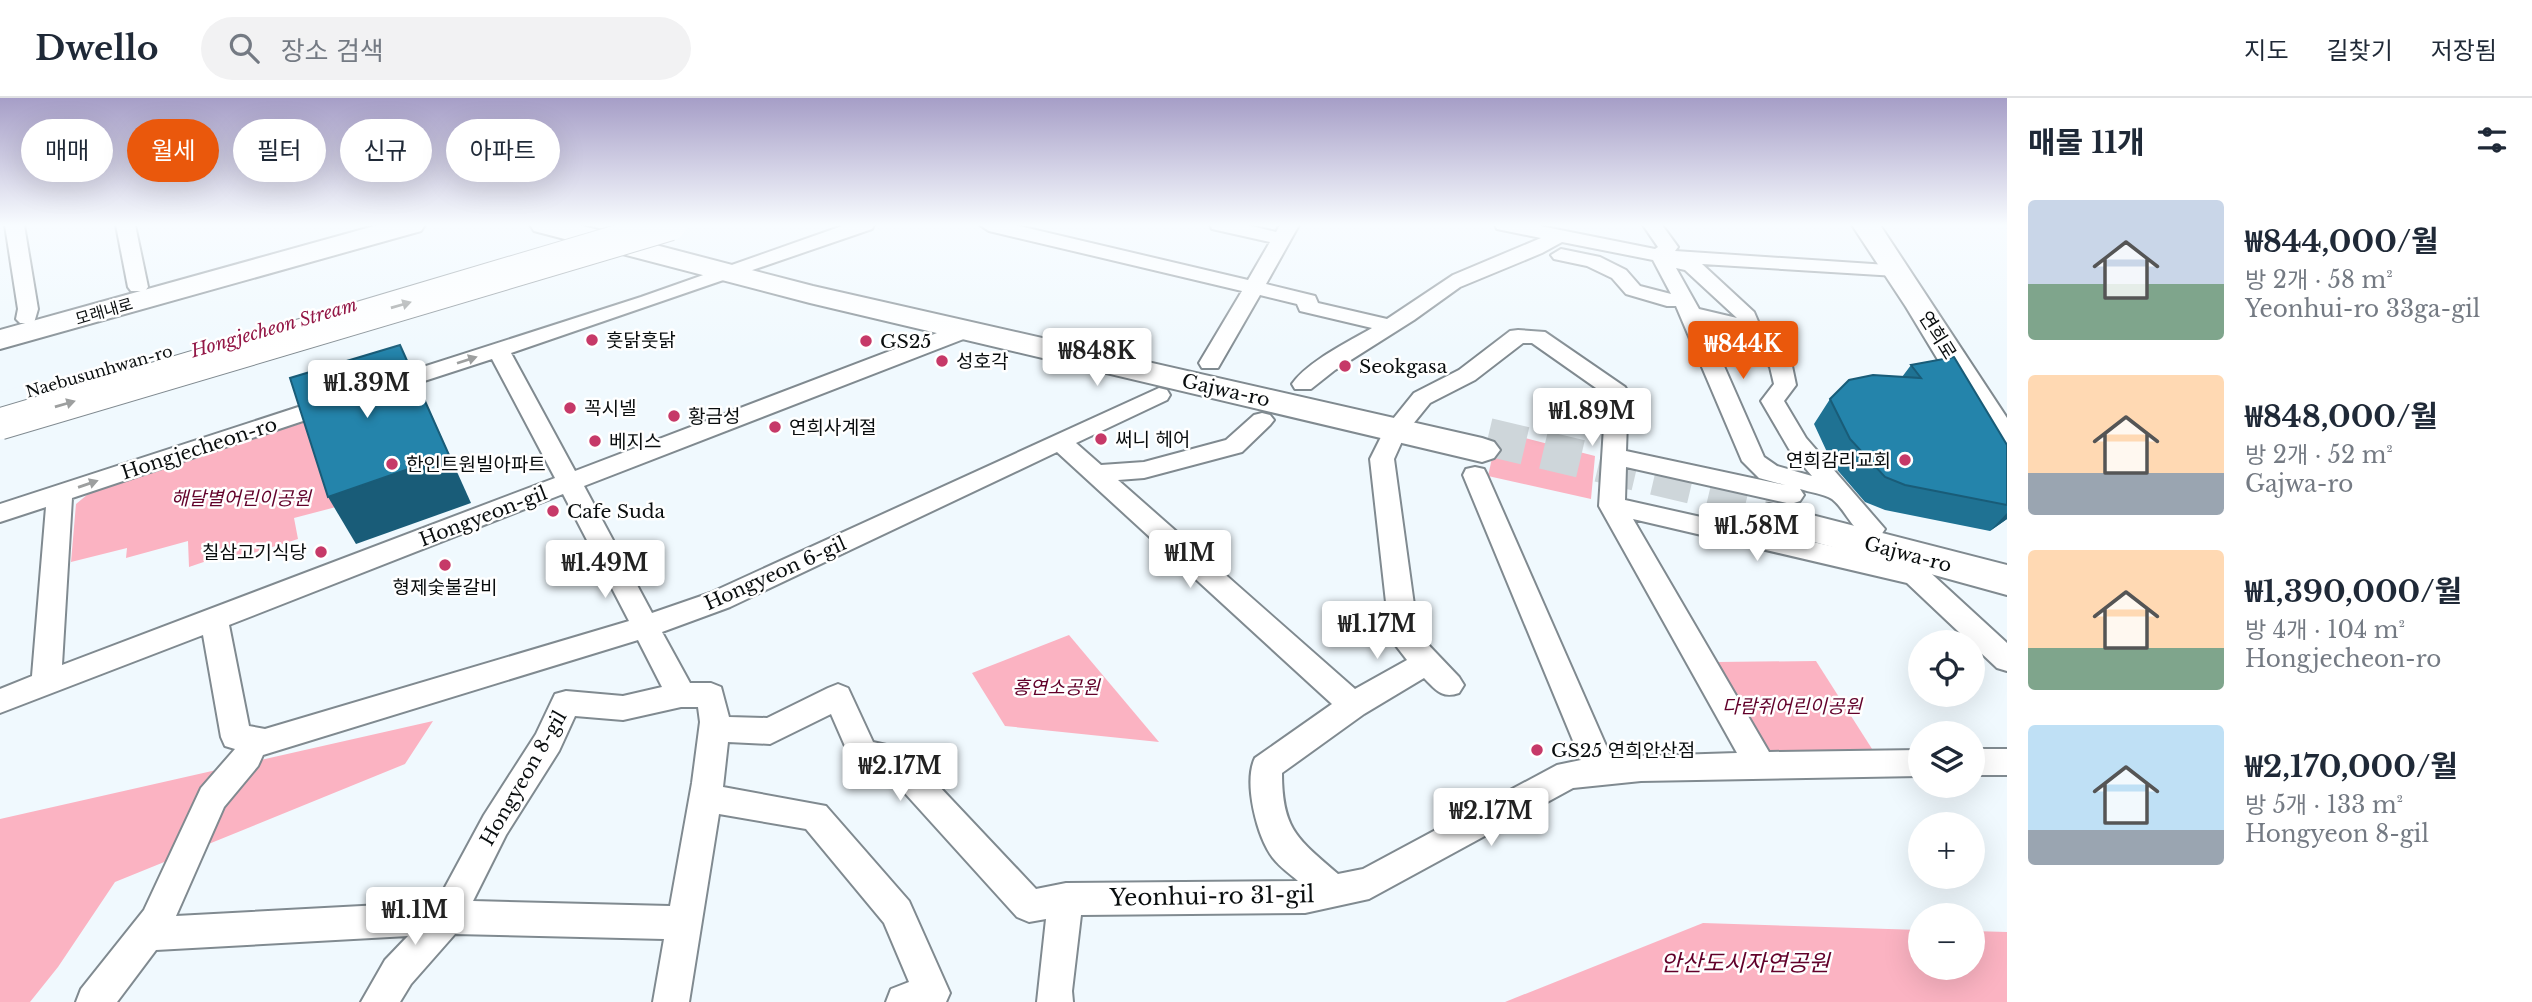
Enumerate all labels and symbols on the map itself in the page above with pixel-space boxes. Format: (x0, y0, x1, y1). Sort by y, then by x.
street label: 모래내로 (73, 293, 135, 329)
water label: Hongjecheon Stream (187, 294, 360, 363)
one-way arrow (391, 300, 412, 310)
street label: 연희로 (1914, 307, 1961, 364)
pin: ₩844K (1694, 322, 1792, 381)
pin: ₩848K (1048, 328, 1146, 388)
place label: 훗닭훗닭 (606, 329, 676, 352)
place label: GS25 (880, 330, 931, 353)
marker: 훗닭훗닭 (584, 332, 600, 348)
marker: GS25 (858, 333, 874, 349)
street label: Naebusunhwan-ro (23, 341, 175, 401)
place label: 성호각 (956, 350, 1009, 373)
marker: 성호각 (934, 353, 950, 369)
one-way arrow (457, 354, 478, 365)
place label: Seokgasa (1359, 355, 1448, 378)
marker: Seokgasa (1337, 358, 1353, 374)
pin: ₩1.39M (310, 360, 424, 420)
street label: Gajwa-ro (1180, 369, 1272, 412)
pin: ₩1.89M (1535, 388, 1649, 448)
place label: 꼭시넬 (584, 397, 636, 420)
one-way arrow (55, 399, 76, 409)
marker: 꼭시넬 (562, 400, 578, 416)
place label: 황금성 (688, 405, 740, 428)
marker: 황금성 (666, 408, 682, 424)
street label: Hongjecheon-ro (118, 412, 280, 484)
place label: 연희사계절 (789, 416, 876, 439)
marker: 연희사계절 (767, 419, 783, 435)
place label: 써니 헤어 (1115, 428, 1190, 451)
place label: 베지스 (609, 430, 661, 453)
marker: 써니 헤어 (1093, 431, 1109, 447)
marker: 베지스 (587, 433, 603, 449)
place label: 연희감리교회 (1786, 449, 1891, 472)
marker: 연희감리교회 (1897, 452, 1913, 468)
place label: 한인트원빌아파트 (406, 453, 546, 476)
marker: 한인트원빌아파트 (384, 456, 400, 472)
one-way arrow (78, 478, 99, 489)
street label: Hongyeon-gil (416, 482, 550, 551)
park label: 해달별어린이공원 (171, 487, 312, 510)
place label: Cafe Suda (567, 500, 666, 523)
marker: Cafe Suda (545, 503, 561, 519)
pin: ₩1.58M (1700, 504, 1814, 563)
pin: ₩1M (1156, 531, 1224, 590)
street label: Hongyeon 6-gil (701, 532, 850, 615)
street label: Gajwa-ro (1862, 532, 1954, 577)
pin: ₩1.49M (548, 540, 662, 600)
place label: 칠삼고기식당 (202, 541, 307, 564)
marker: 칠삼고기식당 (313, 544, 329, 560)
marker: 형제숯불갈비 (437, 557, 453, 573)
place label: 형제숯불갈비 (393, 576, 497, 599)
pin: ₩1.17M (1320, 602, 1434, 661)
park label: 홍연소공원 (1012, 676, 1101, 699)
park label: 다람쥐어린이공원 (1722, 695, 1863, 718)
street label: Hongyeon 8-gil (475, 707, 571, 850)
place label: GS25 연희안산점 (1551, 739, 1695, 762)
marker: GS25 연희안산점 (1529, 742, 1545, 758)
pin: ₩2.17M (843, 744, 957, 803)
pin: ₩2.17M (1434, 788, 1548, 848)
street label: Yeonhui-ro 31-gil (1108, 880, 1315, 912)
pin: ₩1.1M (366, 888, 464, 947)
park label: 안산도시자연공원 (1660, 949, 1831, 977)

